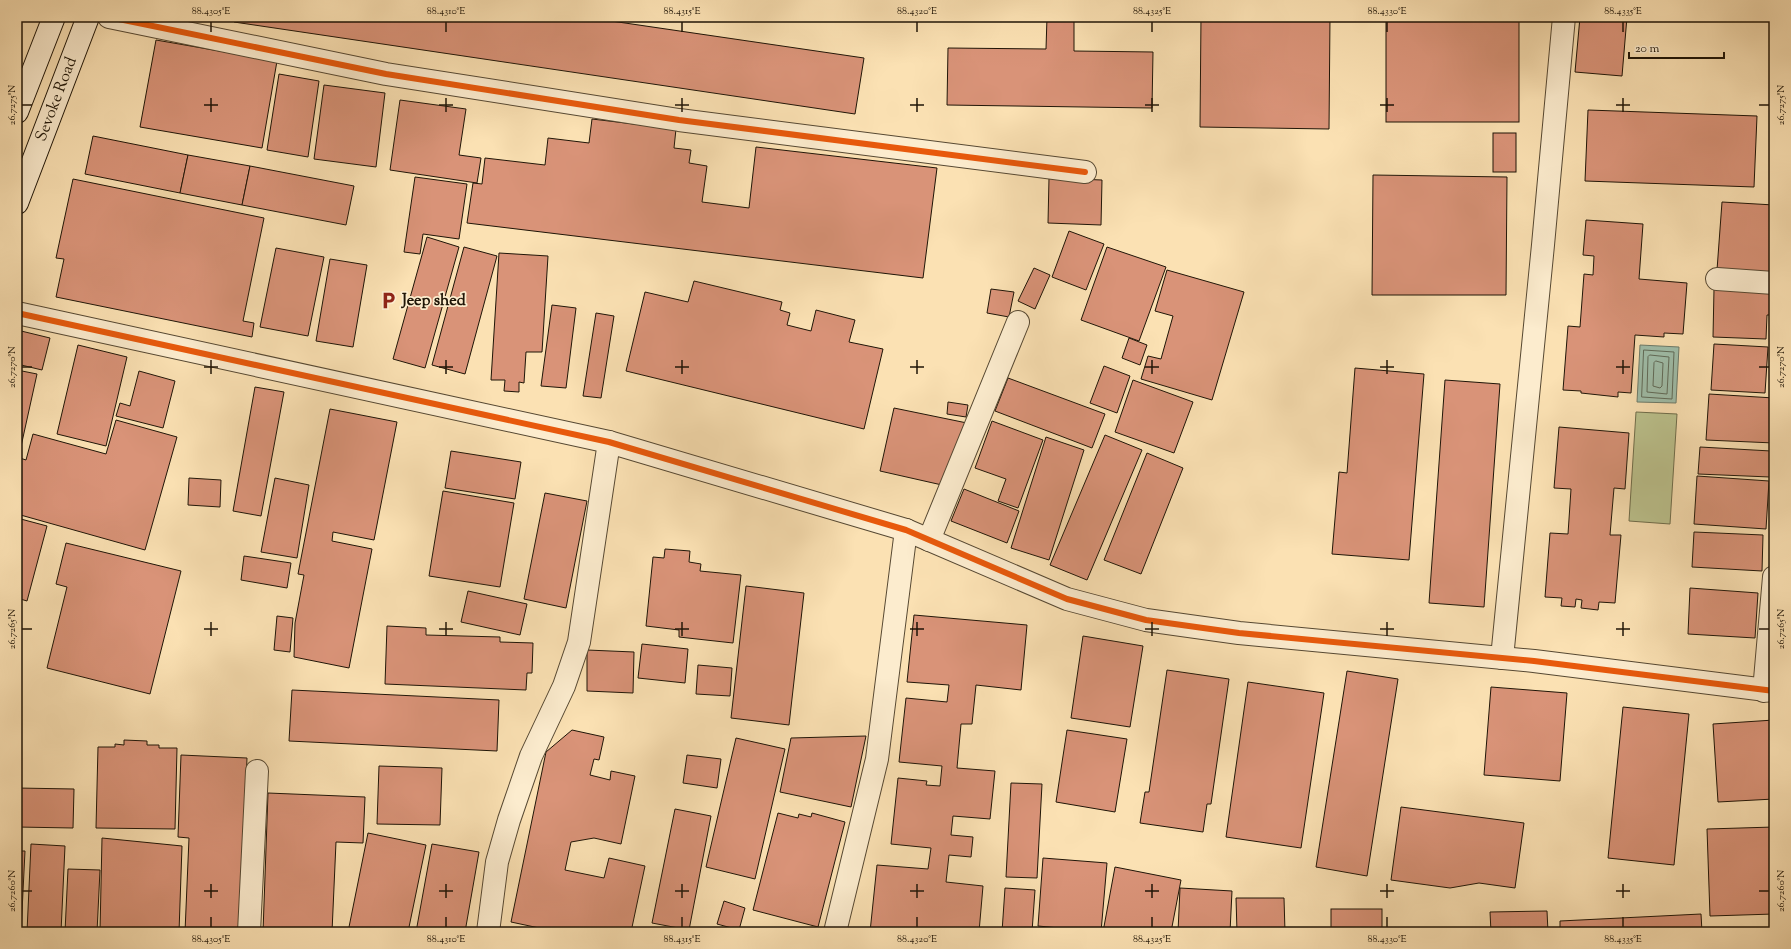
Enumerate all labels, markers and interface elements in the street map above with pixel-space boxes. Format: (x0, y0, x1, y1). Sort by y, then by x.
text: 88.4305°E (192, 4, 230, 19)
text: 88.4310°E (427, 4, 465, 19)
text: 88.4315°E (664, 4, 700, 19)
text: 88.4320°E (897, 4, 937, 19)
text: 88.4325°E (1133, 4, 1171, 19)
text: 88.4330°E (1367, 4, 1407, 19)
text: 88.4335°E (1604, 4, 1642, 19)
scale bar (1629, 34, 1724, 60)
text: 20 m (1635, 40, 1660, 58)
street label: Sevoke Road (30, 54, 83, 145)
text: 26.7275°N (5, 85, 20, 125)
text: 26.7275°N (1774, 85, 1789, 125)
place label: Jeep shed (400, 290, 467, 313)
parking icon: Jeep shed (379, 291, 399, 311)
text: 26.7270°N (5, 346, 20, 388)
text: 26.7270°N (1774, 346, 1789, 388)
text: 26.7265°N (5, 609, 20, 649)
text: 26.7265°N (1774, 609, 1789, 649)
text: 26.7260°N (5, 870, 20, 912)
text: 26.7260°N (1774, 870, 1789, 912)
text: 88.4305°E (192, 932, 230, 947)
text: 88.4310°E (427, 932, 465, 947)
text: 88.4315°E (664, 932, 700, 947)
text: 88.4320°E (897, 932, 937, 947)
text: 88.4325°E (1133, 932, 1171, 947)
text: 88.4330°E (1367, 932, 1407, 947)
text: 88.4335°E (1604, 932, 1642, 947)

